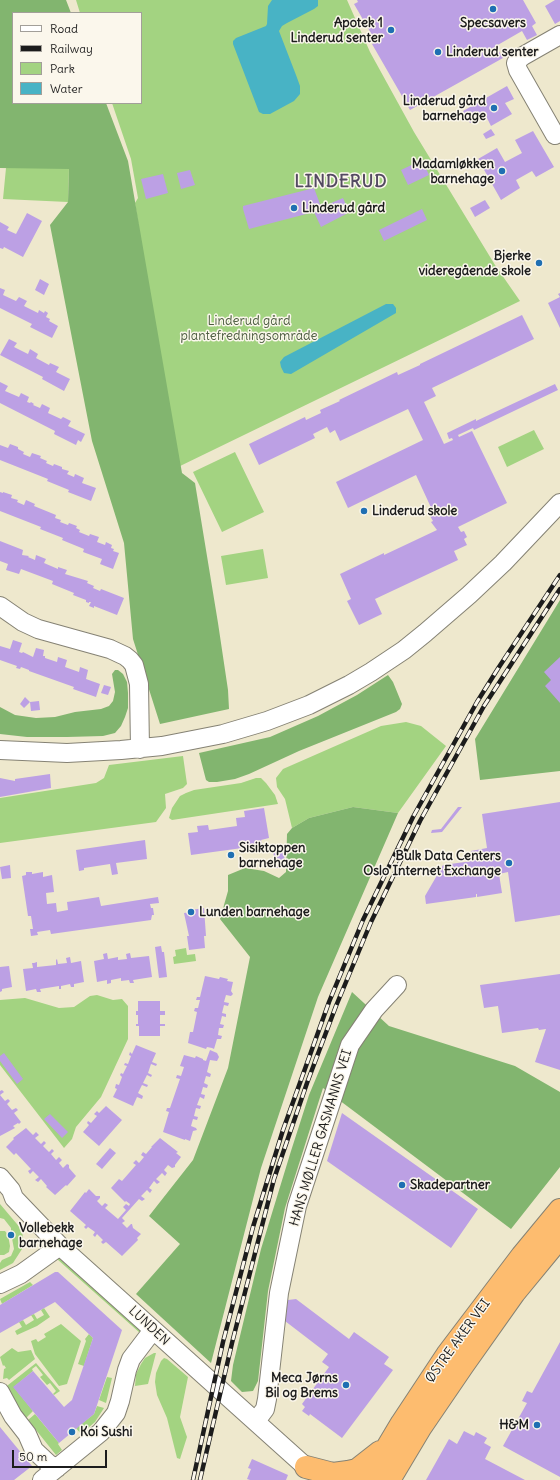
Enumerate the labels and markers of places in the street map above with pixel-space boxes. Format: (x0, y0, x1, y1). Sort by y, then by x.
marker: Specsavers (488, 4, 498, 14)
place label: Apotek 1 Linderud senter (290, 15, 383, 46)
place label: Specsavers (460, 15, 526, 31)
marker: Apotek 1 Linderud senter (386, 25, 396, 35)
place label: Linderud senter (446, 44, 539, 60)
marker: Linderud senter (433, 47, 443, 57)
place label: Linderud gård barnehage (403, 93, 486, 124)
marker: Linderud gård barnehage (489, 103, 499, 113)
place label: Madamløkken barnehage (412, 156, 494, 187)
marker: Madamløkken barnehage (497, 166, 507, 176)
place label: Linderud gård (302, 200, 385, 216)
marker: Linderud gård (289, 203, 299, 213)
place label: Bjerke videregående skole (419, 248, 531, 279)
marker: Bjerke videregående skole (534, 258, 544, 268)
place label: Linderud skole (372, 503, 457, 519)
marker: Linderud skole (359, 506, 369, 516)
place label: Sisiktoppen barnehage (239, 840, 306, 871)
place label: Bulk Data Centers Oslo Internet Exchange (363, 848, 501, 879)
marker: Sisiktoppen barnehage (226, 850, 236, 860)
marker: Bulk Data Centers Oslo Internet Exchange (504, 858, 514, 868)
place label: Lunden barnehage (199, 904, 310, 920)
marker: Lunden barnehage (186, 907, 196, 917)
place label: Skadepartner (410, 1177, 490, 1193)
marker: Skadepartner (397, 1180, 407, 1190)
place label: Vollebekk barnehage (19, 1220, 83, 1251)
marker: Vollebekk barnehage (6, 1230, 16, 1240)
place label: Meca Jørns Bil og Brems (265, 1370, 338, 1401)
marker: Meca Jørns Bil og Brems (341, 1380, 351, 1390)
place label: H&M (499, 1417, 529, 1433)
marker: H&M (532, 1420, 542, 1430)
place label: Koi Sushi (80, 1424, 132, 1440)
marker: Koi Sushi (67, 1427, 77, 1437)

